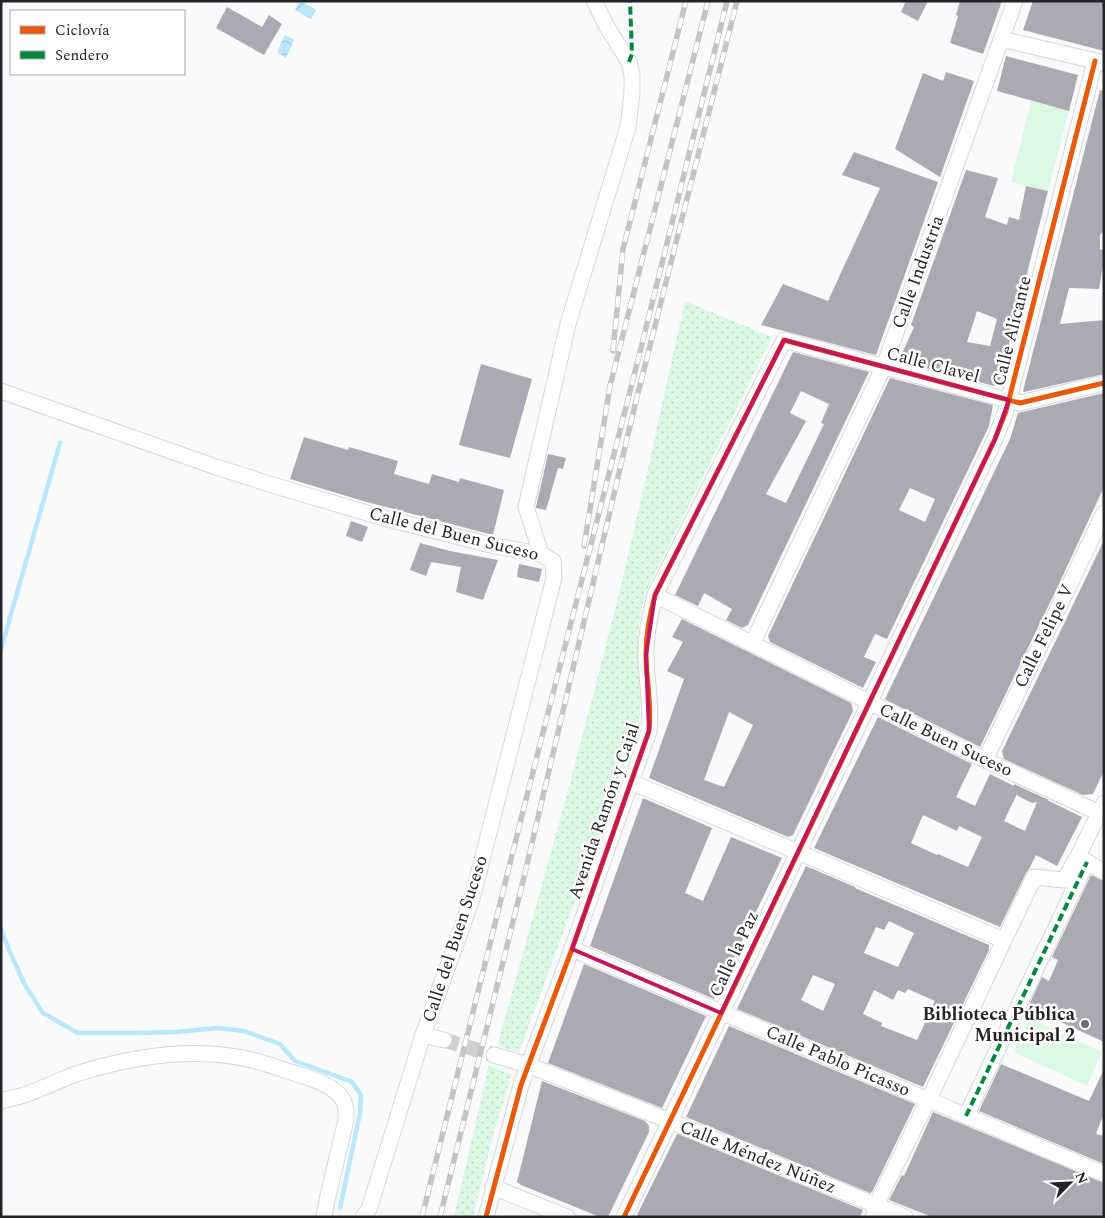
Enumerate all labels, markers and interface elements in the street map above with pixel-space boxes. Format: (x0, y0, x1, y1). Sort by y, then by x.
legend (10, 10, 185, 75)
text: Ciclovía (55, 19, 110, 42)
text: Sendero (55, 44, 109, 67)
street label: Calle Industria (885, 211, 951, 333)
street label: Calle Alicante (985, 273, 1039, 389)
street label: Calle Clavel (883, 340, 983, 390)
street label: Calle del Buen Suceso (366, 500, 542, 568)
street label: Calle Felipe V (1007, 579, 1081, 693)
street label: Calle Buen Suceso (875, 696, 1017, 784)
street label: Avenida Ramón y Cajal (561, 719, 647, 903)
street label: Calle del Buen Suceso (415, 852, 495, 1026)
street label: Calle la Paz (702, 906, 766, 1002)
place label: Biblioteca Pública Municipal 2 (922, 1001, 1076, 1049)
street label: Calle Pablo Picasso (762, 1018, 914, 1104)
marker: Biblioteca Pública Municipal 2 (1079, 1018, 1091, 1030)
street label: Calle Méndez Núñez (676, 1113, 840, 1201)
north arrow (1045, 1158, 1095, 1208)
text: N (1070, 1168, 1093, 1187)

